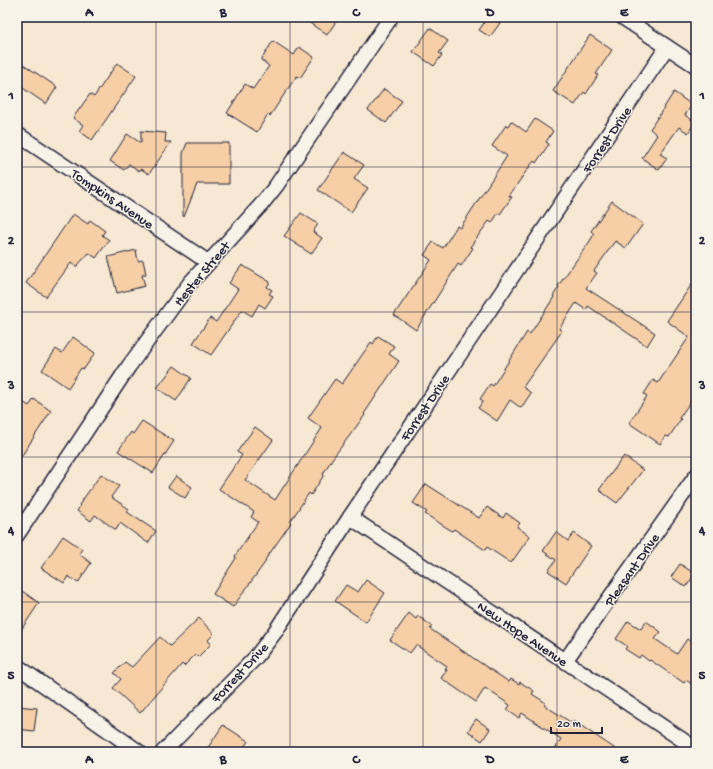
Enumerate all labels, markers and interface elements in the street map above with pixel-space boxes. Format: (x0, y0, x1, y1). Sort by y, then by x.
text: A (84, 6, 94, 21)
text: B (219, 6, 228, 21)
text: C (351, 6, 361, 21)
text: D (485, 6, 495, 21)
text: E (620, 6, 629, 21)
text: 1 (7, 89, 14, 104)
text: 1 (698, 89, 705, 104)
street label: Forrest Drive (579, 103, 637, 178)
street label: Tompkins Avenue (66, 166, 157, 234)
text: 2 (8, 234, 15, 249)
text: 2 (699, 234, 706, 249)
street label: Hester Street (171, 238, 236, 310)
street label: Forrest Drive (397, 371, 455, 446)
text: 3 (7, 379, 15, 394)
text: 3 (698, 379, 706, 394)
text: 4 (7, 524, 15, 539)
text: 4 (698, 524, 706, 539)
street label: Pleasant Drive (601, 530, 665, 611)
street label: New Hope Avenue (473, 599, 571, 672)
street label: Forrest Drive (208, 639, 274, 708)
text: 5 (8, 669, 15, 684)
text: 5 (699, 669, 706, 684)
scale bar (551, 709, 602, 735)
text: 20 m (557, 718, 582, 732)
text: A (84, 753, 94, 768)
text: B (219, 753, 228, 768)
text: C (351, 753, 361, 768)
text: D (485, 753, 495, 768)
text: E (620, 753, 629, 768)

